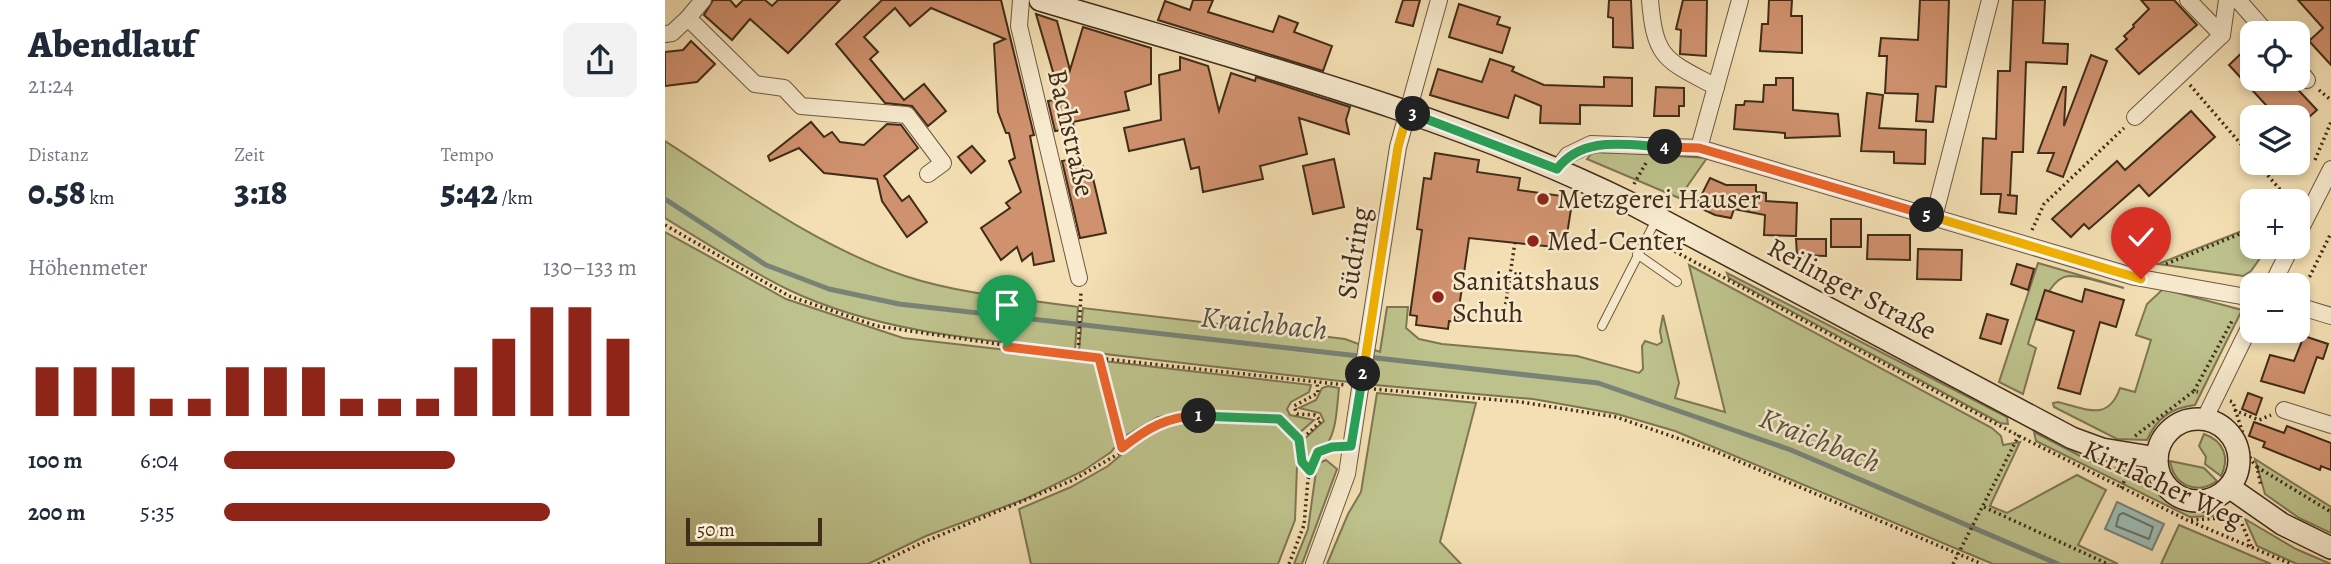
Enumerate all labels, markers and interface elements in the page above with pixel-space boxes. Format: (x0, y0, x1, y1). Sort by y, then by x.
text: Abendlauf (28, 18, 195, 70)
map controls (2240, 21, 2310, 343)
button: locate (2240, 21, 2310, 91)
button: share (563, 23, 637, 97)
street label: Bachstraße (1038, 66, 1104, 200)
text: 21:24 (28, 70, 74, 101)
pin: 3 (1395, 96, 1431, 132)
text: 3 (1408, 100, 1417, 126)
button: layers (2240, 105, 2310, 175)
pin: 4 (1647, 130, 1683, 164)
text: 4 (1660, 133, 1669, 159)
text: Distanz (28, 142, 89, 168)
text: Zeit (234, 142, 265, 168)
text: Tempo (441, 142, 494, 168)
text: 0.58 (28, 168, 86, 216)
text: 3:18 (234, 168, 288, 216)
text: 5:42 (441, 168, 498, 216)
place label: Metzgerei Hauser (1557, 180, 1761, 218)
text: km (86, 185, 115, 211)
text: /km (498, 185, 533, 211)
button: + (2240, 189, 2310, 259)
marker: Metzgerei Hauser (1535, 191, 1551, 207)
pin: 5 (1909, 198, 1945, 232)
text: 5 (1922, 201, 1931, 227)
street label: Südring (1328, 204, 1380, 302)
pin (2111, 207, 2171, 279)
icon: check (2122, 218, 2160, 256)
place label: Med-Center (1547, 222, 1686, 260)
street label: Reilinger Straße (1761, 228, 1943, 350)
marker: Med-Center (1525, 233, 1541, 249)
text: Höhenmeter (28, 252, 148, 283)
text: 130–133 m (543, 252, 637, 283)
place label: Sanitätshaus Schuh (1452, 262, 1600, 332)
button: − (2240, 273, 2310, 343)
pin (977, 275, 1037, 347)
icon: arrive (988, 286, 1026, 324)
marker: Sanitätshaus Schuh (1430, 289, 1446, 305)
water label: Kraichbach (1199, 296, 1329, 350)
pin: 2 (1345, 356, 1381, 392)
text: 2 (1358, 360, 1367, 386)
pin: 1 (1181, 398, 1217, 434)
water label: Kraichbach (1753, 398, 1887, 482)
text: 1 (1195, 402, 1202, 428)
street label: Kirrlacher Weg (2077, 430, 2249, 538)
text: 100 m (28, 445, 83, 476)
text: 6:04 (140, 445, 179, 476)
text: 200 m (28, 497, 86, 528)
text: 5:35 (140, 497, 175, 528)
scale bar (686, 515, 823, 547)
text: 50 m (697, 517, 735, 543)

